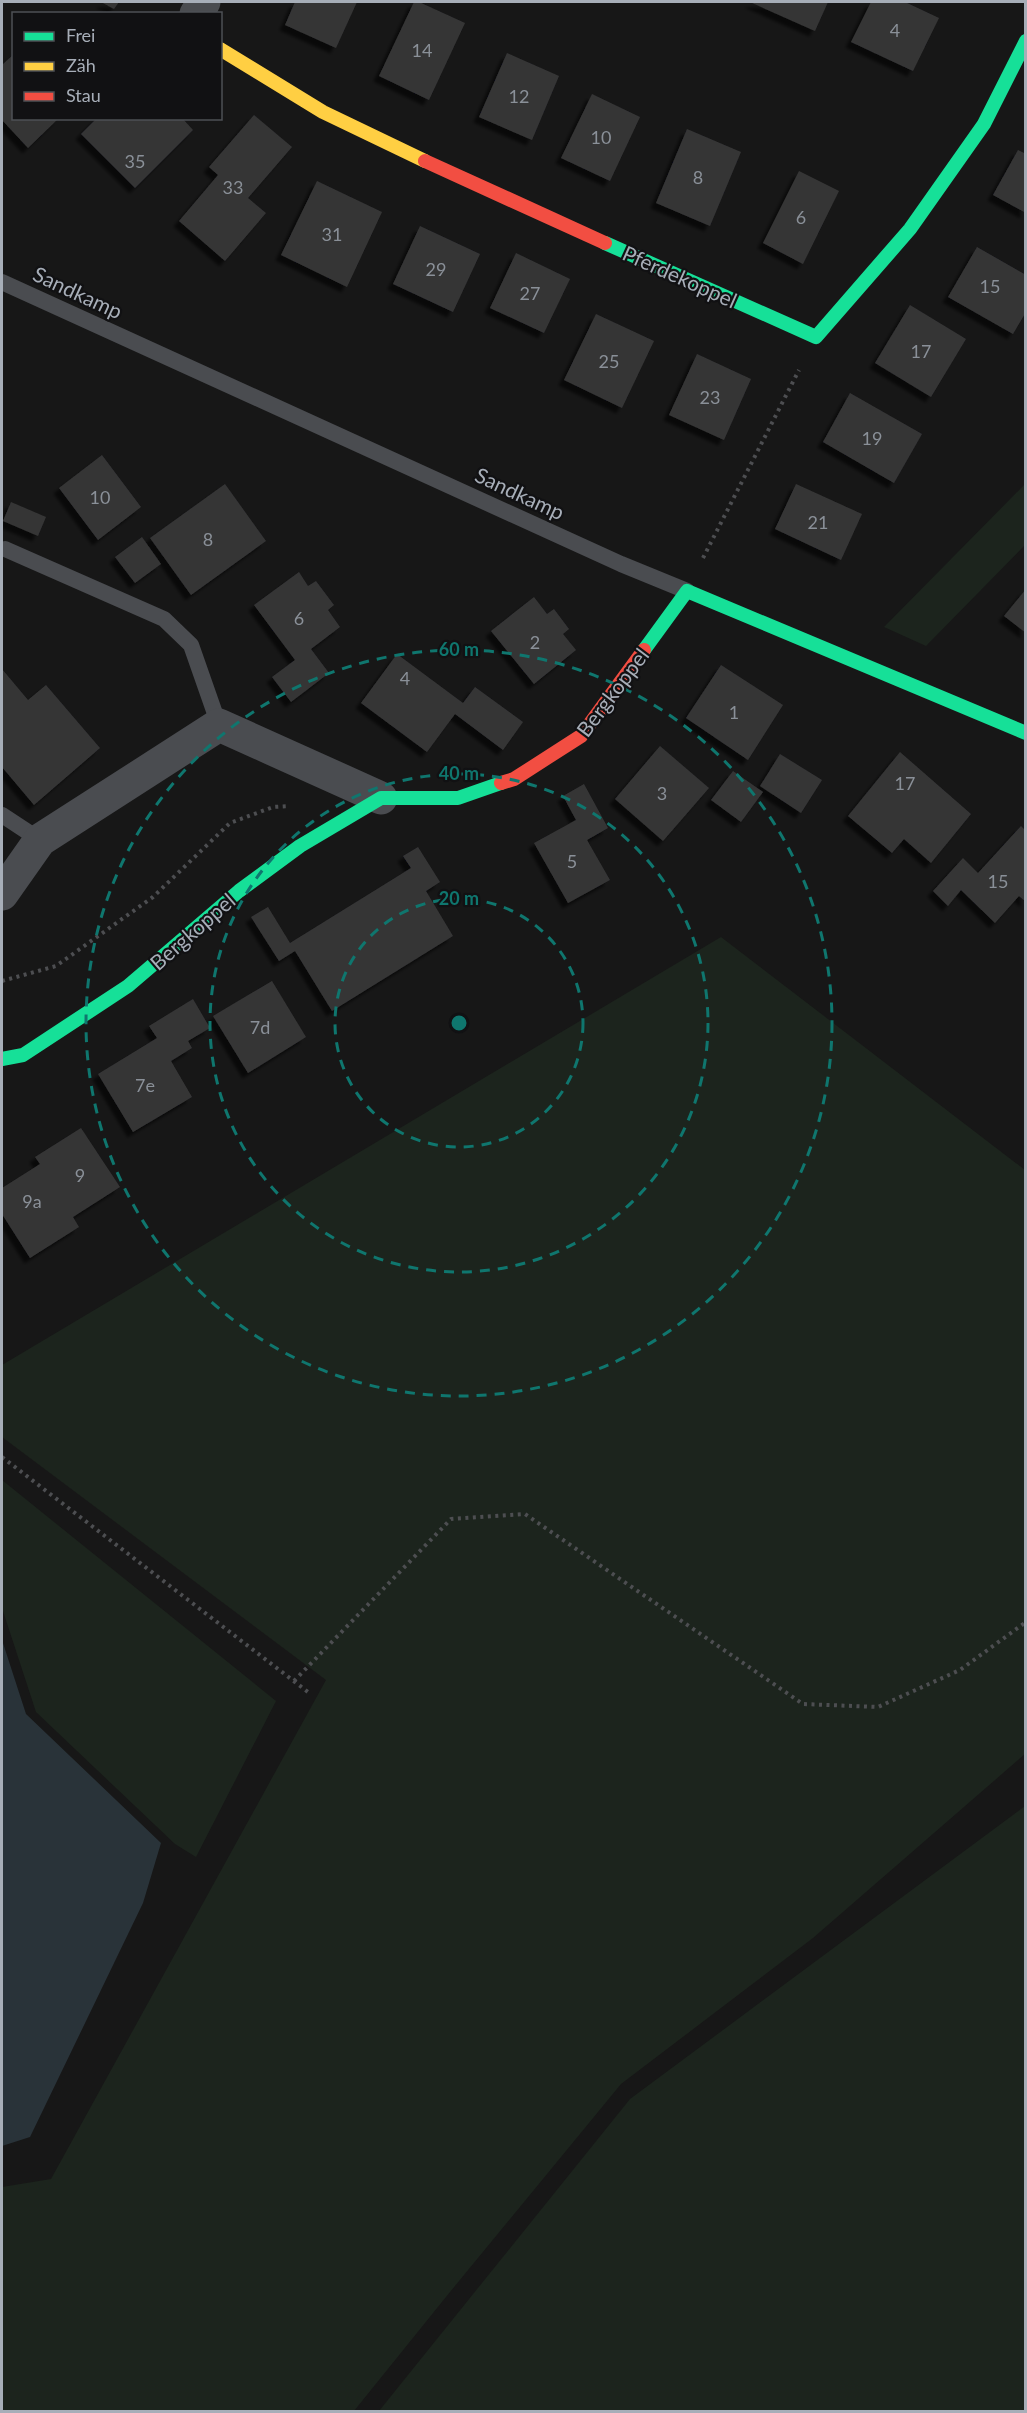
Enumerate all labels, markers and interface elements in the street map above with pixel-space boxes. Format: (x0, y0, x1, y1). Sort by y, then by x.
legend (12, 12, 222, 120)
house number: 4 (890, 19, 900, 41)
text: Frei (66, 24, 95, 46)
house number: 14 (412, 39, 432, 61)
text: Zäh (66, 54, 96, 76)
text: Stau (66, 84, 101, 106)
house number: 12 (509, 85, 529, 107)
house number: 10 (591, 126, 611, 148)
house number: 35 (125, 150, 145, 172)
house number: 8 (693, 166, 703, 188)
house number: 33 (223, 176, 243, 198)
house number: 6 (796, 206, 806, 228)
house number: 31 (322, 223, 342, 245)
street label: Pferdekoppel (619, 240, 741, 312)
house number: 29 (426, 258, 446, 280)
street label: Sandkamp (30, 261, 126, 323)
house number: 15 (980, 275, 1000, 297)
house number: 27 (520, 282, 540, 304)
house number: 17 (911, 340, 931, 362)
house number: 25 (599, 350, 619, 372)
house number: 23 (700, 386, 720, 408)
house number: 19 (862, 427, 882, 449)
street label: Sandkamp (472, 462, 568, 524)
house number: 10 (90, 486, 110, 508)
house number: 21 (808, 511, 828, 533)
house number: 8 (203, 528, 213, 550)
house number: 6 (294, 607, 304, 629)
house number: 2 (530, 631, 540, 653)
text: 60 m (439, 638, 479, 660)
street label: Bergkoppel (571, 643, 653, 741)
house number: 4 (400, 667, 410, 689)
house number: 1 (729, 701, 739, 723)
text: 40 m (439, 762, 479, 784)
house number: 17 (895, 772, 915, 794)
house number: 3 (657, 782, 667, 804)
house number: 5 (567, 850, 577, 872)
house number: 15 (988, 870, 1008, 892)
street label: Bergkoppel (144, 887, 240, 975)
text: 20 m (439, 887, 479, 909)
centre of rings (449, 1013, 469, 1033)
house number: 7d (250, 1016, 270, 1038)
house number: 7e (135, 1074, 155, 1096)
house number: 9 (75, 1164, 85, 1186)
house number: 9a (22, 1190, 42, 1212)

